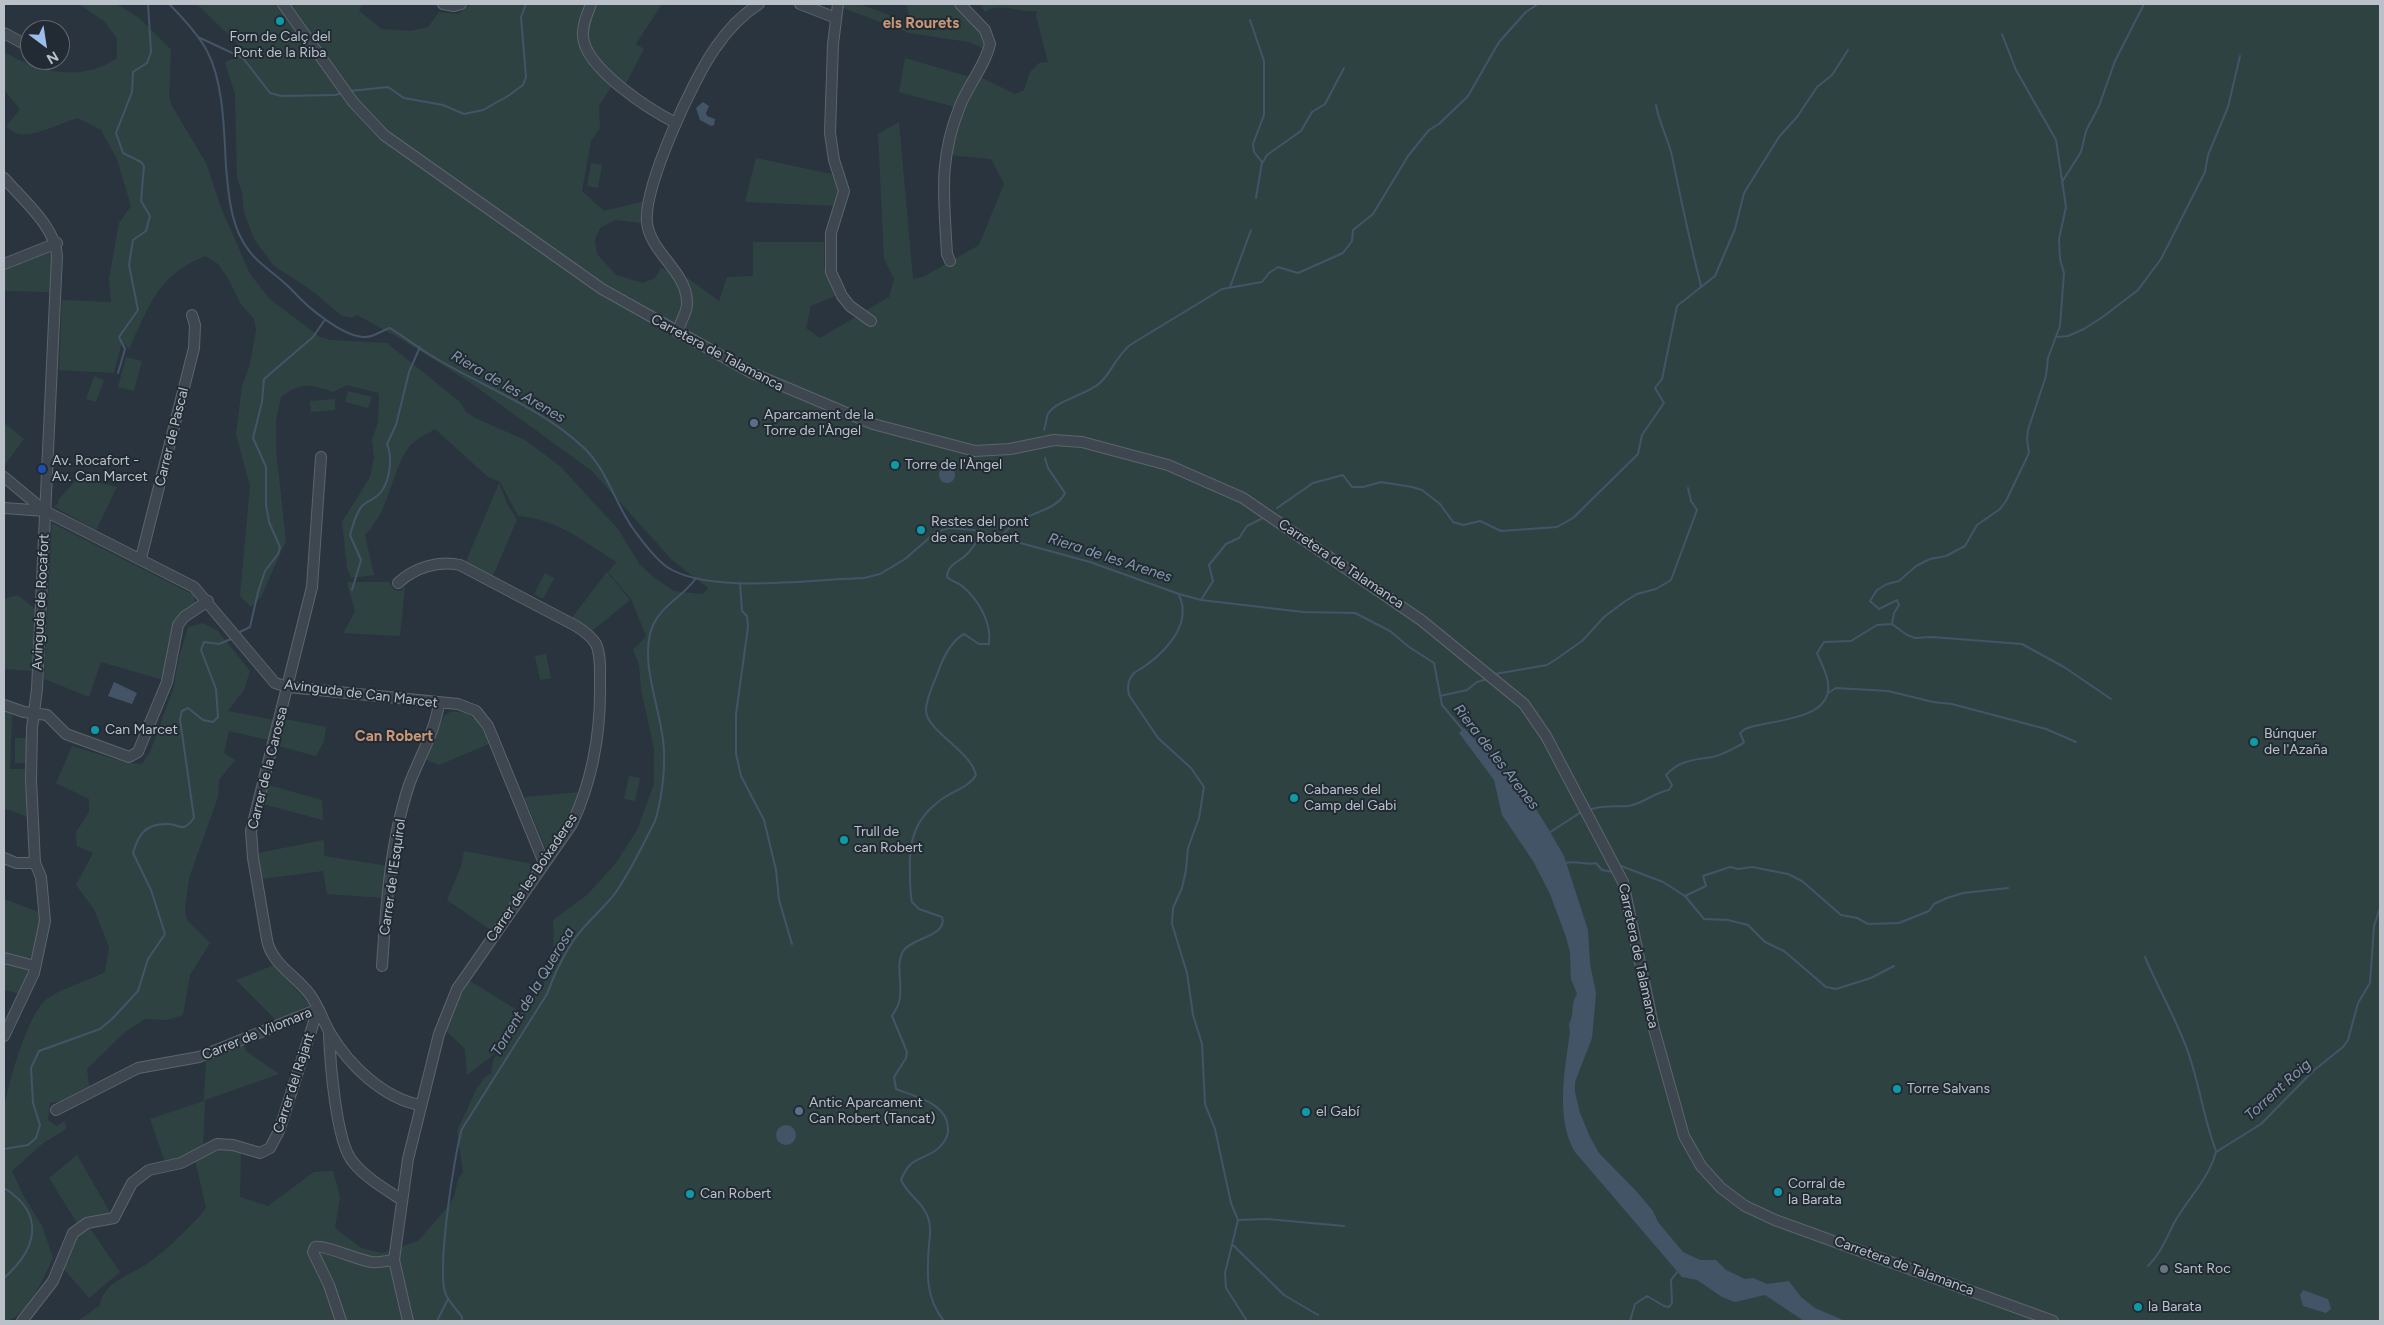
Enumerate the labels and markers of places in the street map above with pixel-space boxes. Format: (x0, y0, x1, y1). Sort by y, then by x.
marker: Forn de Calç del Pont de la Riba (274, 15, 286, 27)
place label: Forn de Calç del Pont de la Riba (229, 29, 331, 62)
place label: Aparcament de la Torre de l'Àngel (764, 407, 874, 440)
marker: Aparcament de la Torre de l'Àngel (748, 417, 760, 429)
place label: Av. Rocafort - Av. Can Marcet (52, 453, 148, 486)
place label: Torre de l'Àngel (905, 457, 1002, 473)
marker: Torre de l'Àngel (889, 459, 901, 471)
marker: Av. Rocafort - Av. Can Marcet (36, 463, 48, 475)
place label: Restes del pont de can Robert (931, 514, 1029, 546)
marker: Restes del pont de can Robert (915, 524, 927, 536)
place label: Can Marcet (105, 722, 178, 738)
marker: Can Marcet (89, 724, 101, 736)
place label: Búnquer de l'Azaña (2264, 726, 2328, 759)
marker: Búnquer de l'Azaña (2248, 736, 2260, 748)
place label: Cabanes del Camp del Gabi (1304, 782, 1396, 814)
marker: Cabanes del Camp del Gabi (1288, 792, 1300, 804)
place label: Trull de can Robert (854, 824, 923, 856)
marker: Trull de can Robert (838, 834, 850, 846)
place label: Torre Salvans (1907, 1081, 1990, 1097)
marker: Torre Salvans (1891, 1083, 1903, 1095)
place label: Antic Aparcament Can Robert (Tancat) (809, 1095, 935, 1128)
place label: el Gabí (1316, 1104, 1359, 1120)
marker: Antic Aparcament Can Robert (Tancat) (793, 1105, 805, 1117)
marker: el Gabí (1300, 1106, 1312, 1118)
place label: Corral de la Barata (1788, 1176, 1845, 1208)
place label: Can Robert (700, 1186, 771, 1202)
marker: Corral de la Barata (1772, 1186, 1784, 1198)
marker: Can Robert (684, 1188, 696, 1200)
place label: Sant Roc (2174, 1261, 2231, 1277)
marker: Sant Roc (2158, 1263, 2170, 1275)
place label: la Barata (2148, 1299, 2202, 1315)
marker: la Barata (2132, 1301, 2144, 1313)

